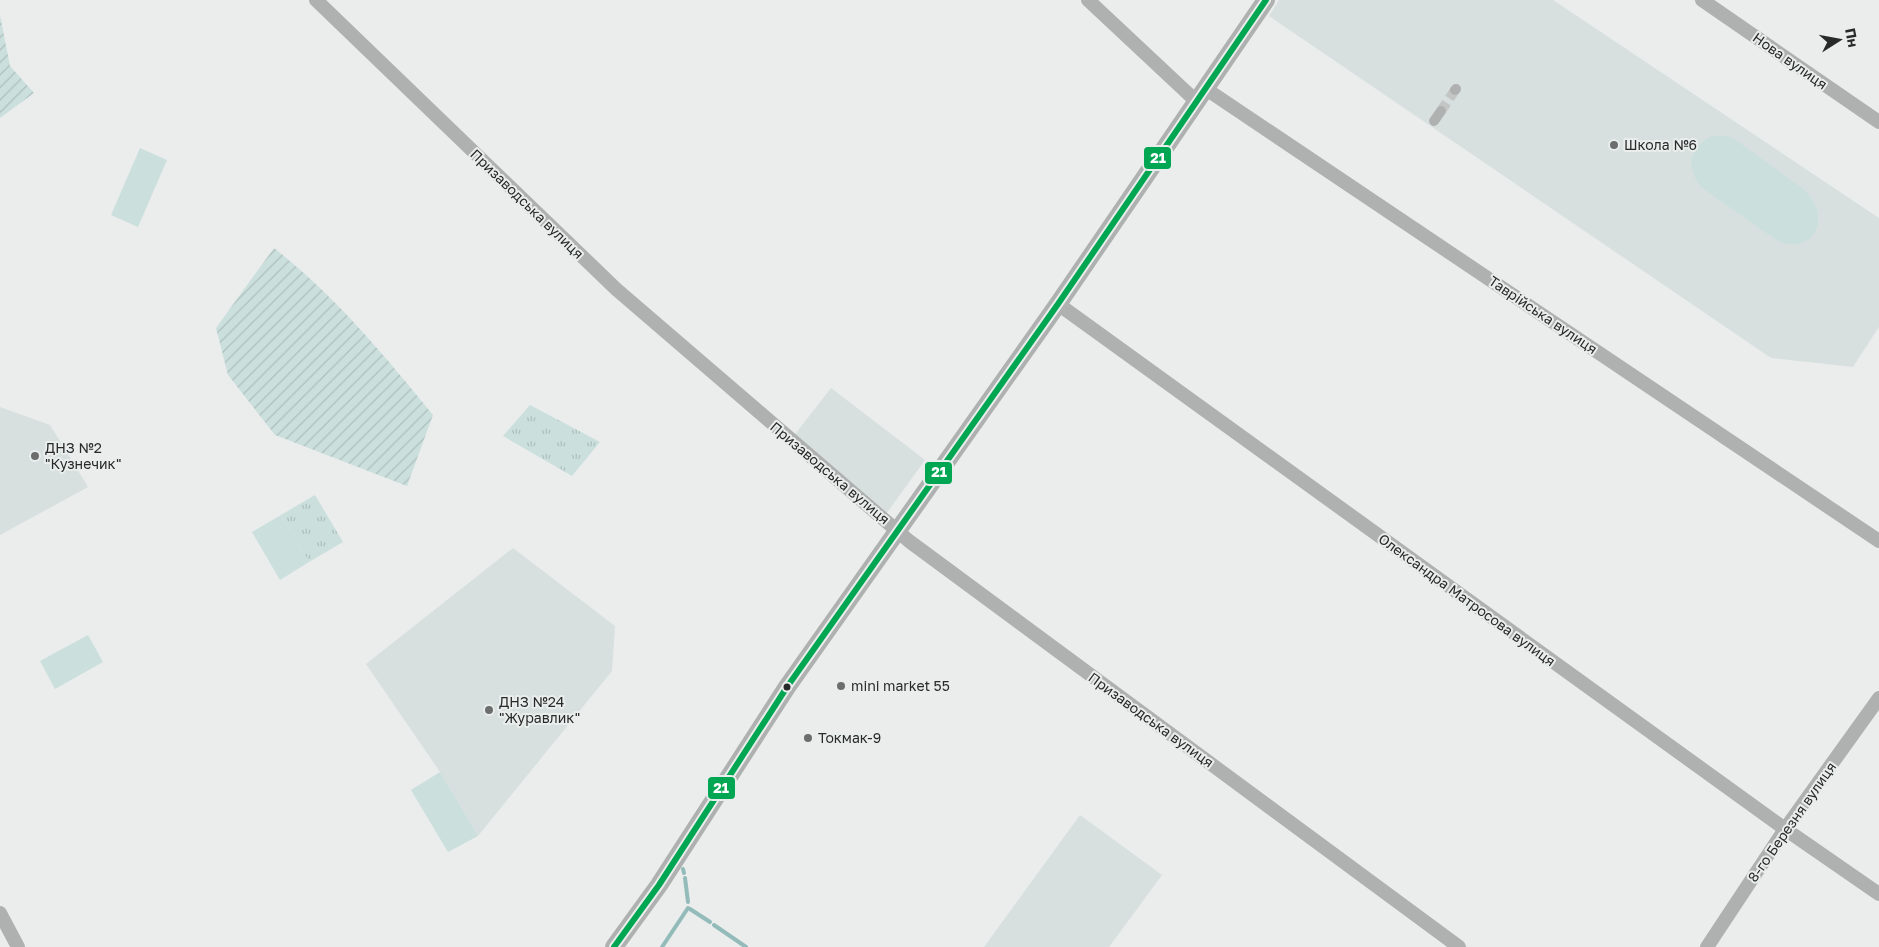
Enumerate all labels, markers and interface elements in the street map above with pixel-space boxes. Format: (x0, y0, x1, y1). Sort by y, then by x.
north arrow (1814, 15, 1864, 65)
text: Пн (1842, 26, 1862, 48)
street label: Нова вулиця (1750, 29, 1831, 93)
place label: Школа №6 (1624, 136, 1697, 153)
marker: Школа №6 (1608, 139, 1620, 151)
street label: Призаводська вулиця (467, 145, 587, 262)
line badge: 21 (1143, 146, 1172, 170)
text: 21 (1150, 149, 1166, 166)
street label: Таврійська вулиця (1486, 272, 1601, 357)
street label: Призаводська вулиця (767, 418, 893, 528)
place label: ДНЗ №2 "Кузнечик" (45, 439, 121, 472)
marker: ДНЗ №2 "Кузнечик" (29, 450, 41, 462)
line badge: 21 (924, 461, 953, 485)
text: 21 (931, 463, 947, 480)
street label: Олександра Матросова вулиця (1376, 530, 1559, 669)
street label: Призаводська вулиця (1085, 668, 1217, 771)
place label: mini market 55 (851, 677, 950, 694)
marker: mini market 55 (835, 680, 847, 692)
unlabelled marker (782, 682, 792, 692)
place label: ДНЗ №24 "Журавлик" (499, 693, 580, 726)
marker: ДНЗ №24 "Журавлик" (483, 704, 495, 716)
place label: Токмак-9 (818, 729, 881, 746)
marker: Токмак-9 (802, 732, 814, 744)
street label: 8-го Березня вулиця (1744, 759, 1839, 885)
line badge: 21 (707, 776, 736, 800)
text: 21 (713, 779, 729, 796)

